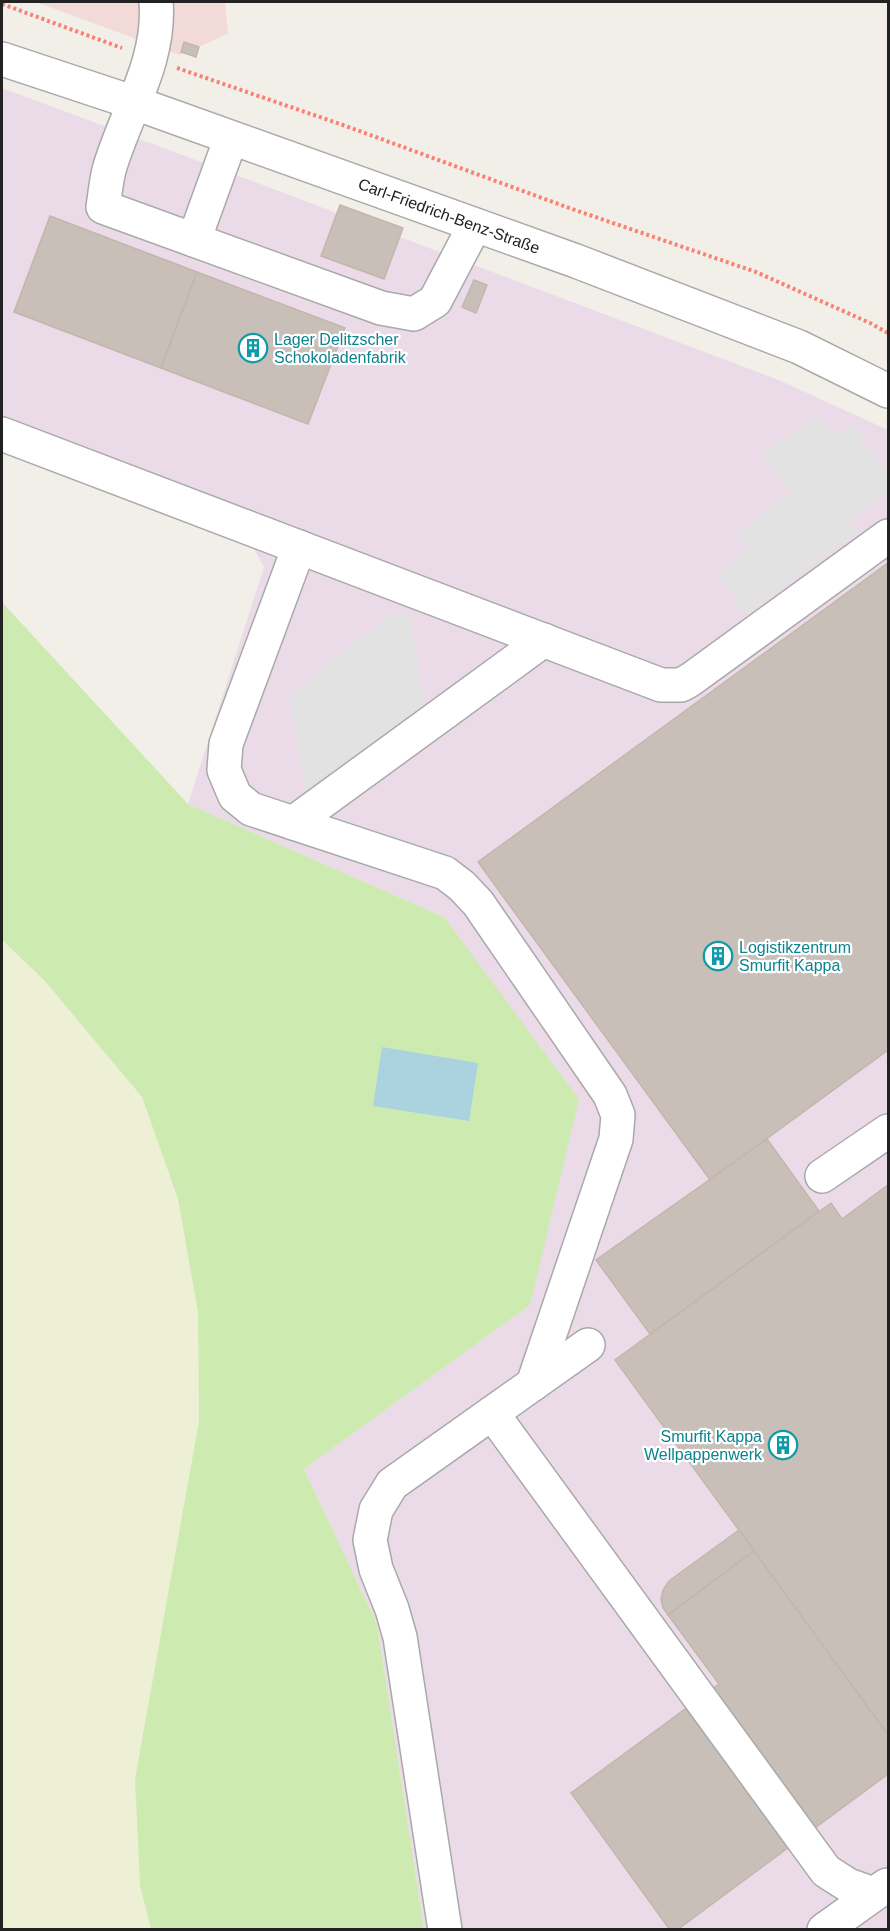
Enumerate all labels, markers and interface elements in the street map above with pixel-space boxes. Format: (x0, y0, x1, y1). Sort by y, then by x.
street label: Carl-Friedrich-Benz-Straße (356, 175, 542, 257)
place label: Lager Delitzscher Schokoladenfabrik (274, 331, 407, 366)
building icon: Lager Delitzscher Schokoladenfabrik (237, 332, 269, 364)
place label: Logistikzentrum Smurfit Kappa (739, 939, 851, 974)
building icon: Logistikzentrum Smurfit Kappa (702, 940, 734, 972)
place label: Smurfit Kappa Wellpappenwerk (644, 1428, 763, 1463)
building icon: Smurfit Kappa Wellpappenwerk (767, 1429, 799, 1461)

